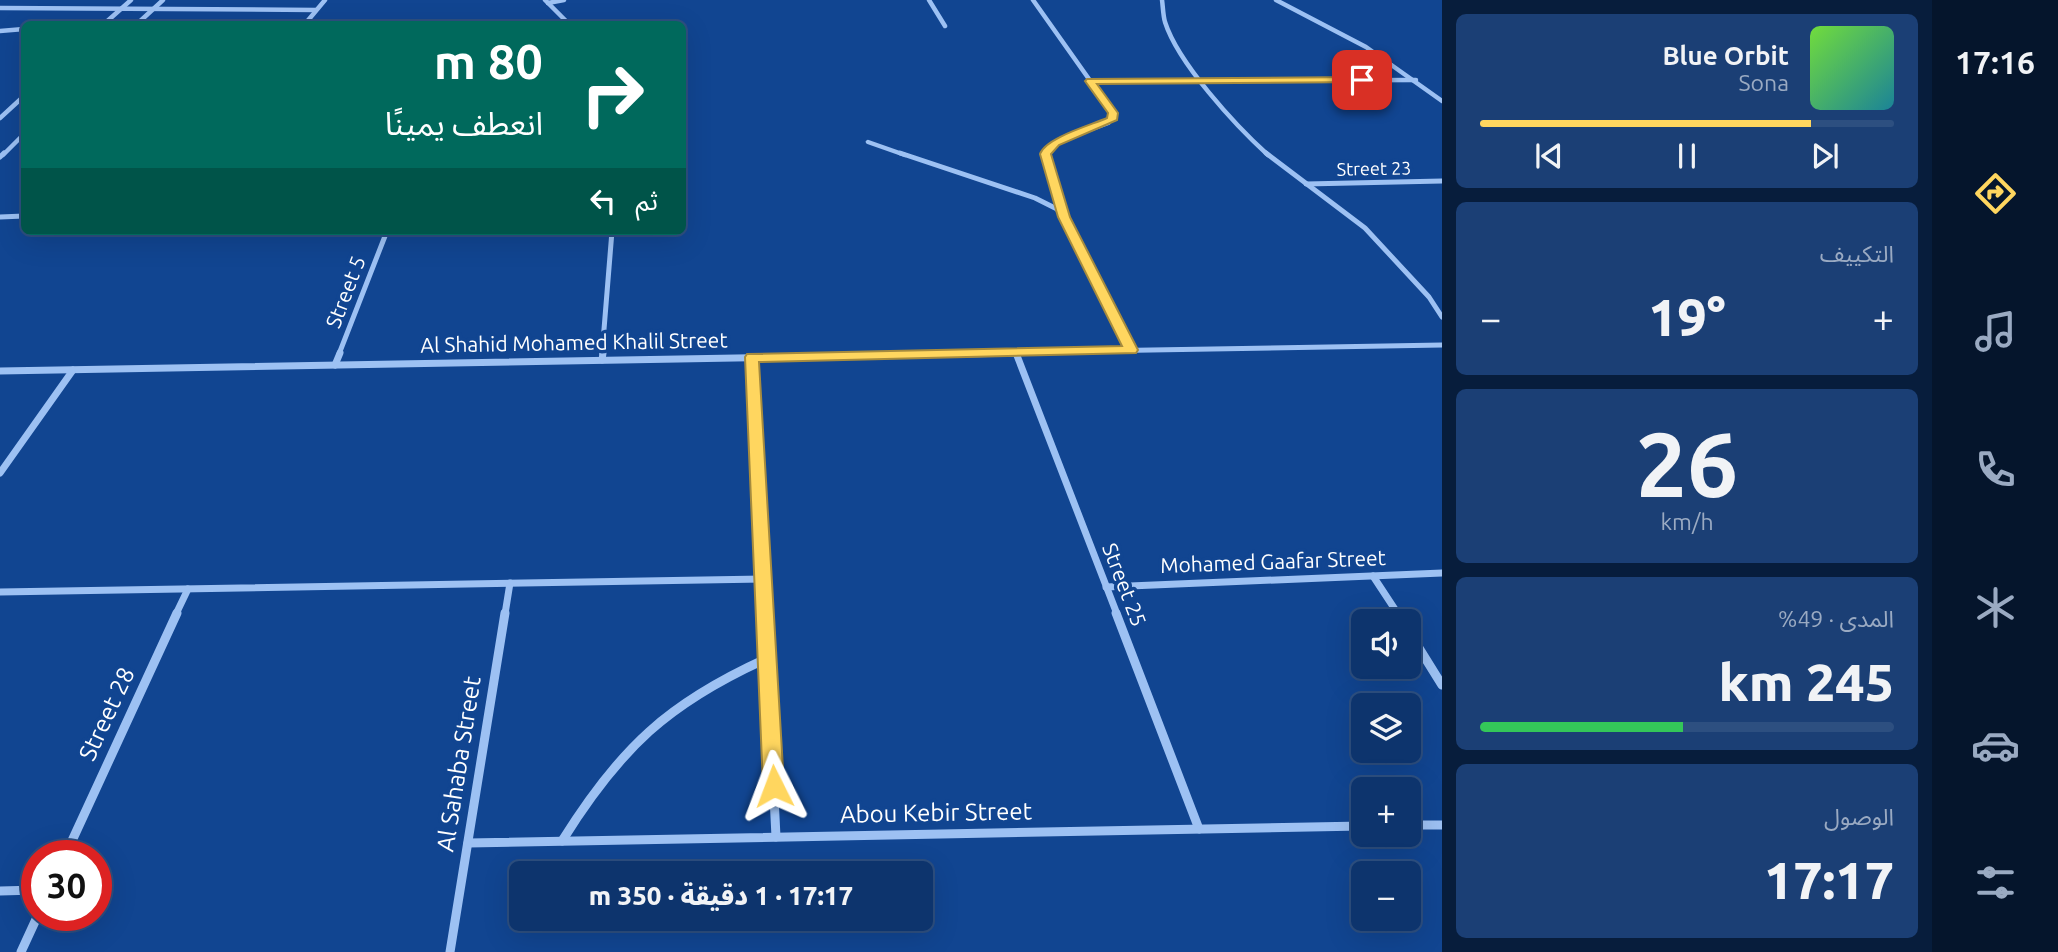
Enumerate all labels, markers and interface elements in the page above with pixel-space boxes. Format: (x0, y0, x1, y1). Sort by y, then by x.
text: 80 m (434, 33, 543, 88)
text: Blue Orbit (1662, 41, 1789, 70)
text: 17:16 (1955, 44, 2035, 80)
icon: right (567, 49, 658, 140)
pin (1332, 50, 1392, 110)
icon: arrive (1343, 61, 1381, 99)
text: Sona (1739, 70, 1789, 95)
text: انعطف يمينًا (385, 105, 543, 141)
icon: previous (1530, 137, 1568, 175)
icon: pause (1668, 137, 1706, 175)
icon: next (1806, 137, 1844, 175)
street label: Street 23 (1336, 157, 1411, 179)
icon: directions (1971, 169, 2020, 218)
icon: left (584, 182, 622, 220)
text: ثم (636, 186, 658, 215)
text: التكييف (1820, 241, 1894, 266)
street label: Street 5 (320, 252, 370, 331)
text: 19° (1648, 288, 1726, 346)
text: − (1480, 297, 1501, 339)
text: + (1873, 297, 1894, 339)
icon: music (1971, 307, 2020, 356)
street label: Al Shahid Mohamed Khalil Street (420, 327, 728, 357)
text: 26 (1636, 412, 1738, 514)
icon: phone (1971, 445, 2020, 494)
text: km/h (1660, 509, 1714, 534)
street label: Street 25 (1098, 540, 1152, 630)
street label: Mohamed Gaafar Street (1160, 545, 1386, 577)
icon: climate (1971, 583, 2020, 632)
text: المدى · 49% (1778, 606, 1894, 631)
map controls (1351, 609, 1421, 931)
button: sound (1351, 609, 1421, 679)
text: 245 km (1719, 653, 1894, 711)
street label: Street 28 (73, 663, 140, 765)
street label: Al Sahaba Street (431, 674, 486, 854)
button: layers (1351, 693, 1421, 763)
icon: car (1971, 721, 2020, 770)
position arrow (737, 749, 811, 823)
button: + (1351, 777, 1421, 847)
street label: Abou Kebir Street (840, 797, 1033, 828)
text: الوصول (1824, 804, 1894, 829)
speed limit sign: 30 (21, 840, 112, 931)
text: 17:17 (1764, 851, 1894, 909)
icon: filters (1971, 858, 2020, 907)
button: − (1351, 861, 1421, 931)
text: 17:17 · 1 دقيقة · 350 m (589, 881, 853, 910)

